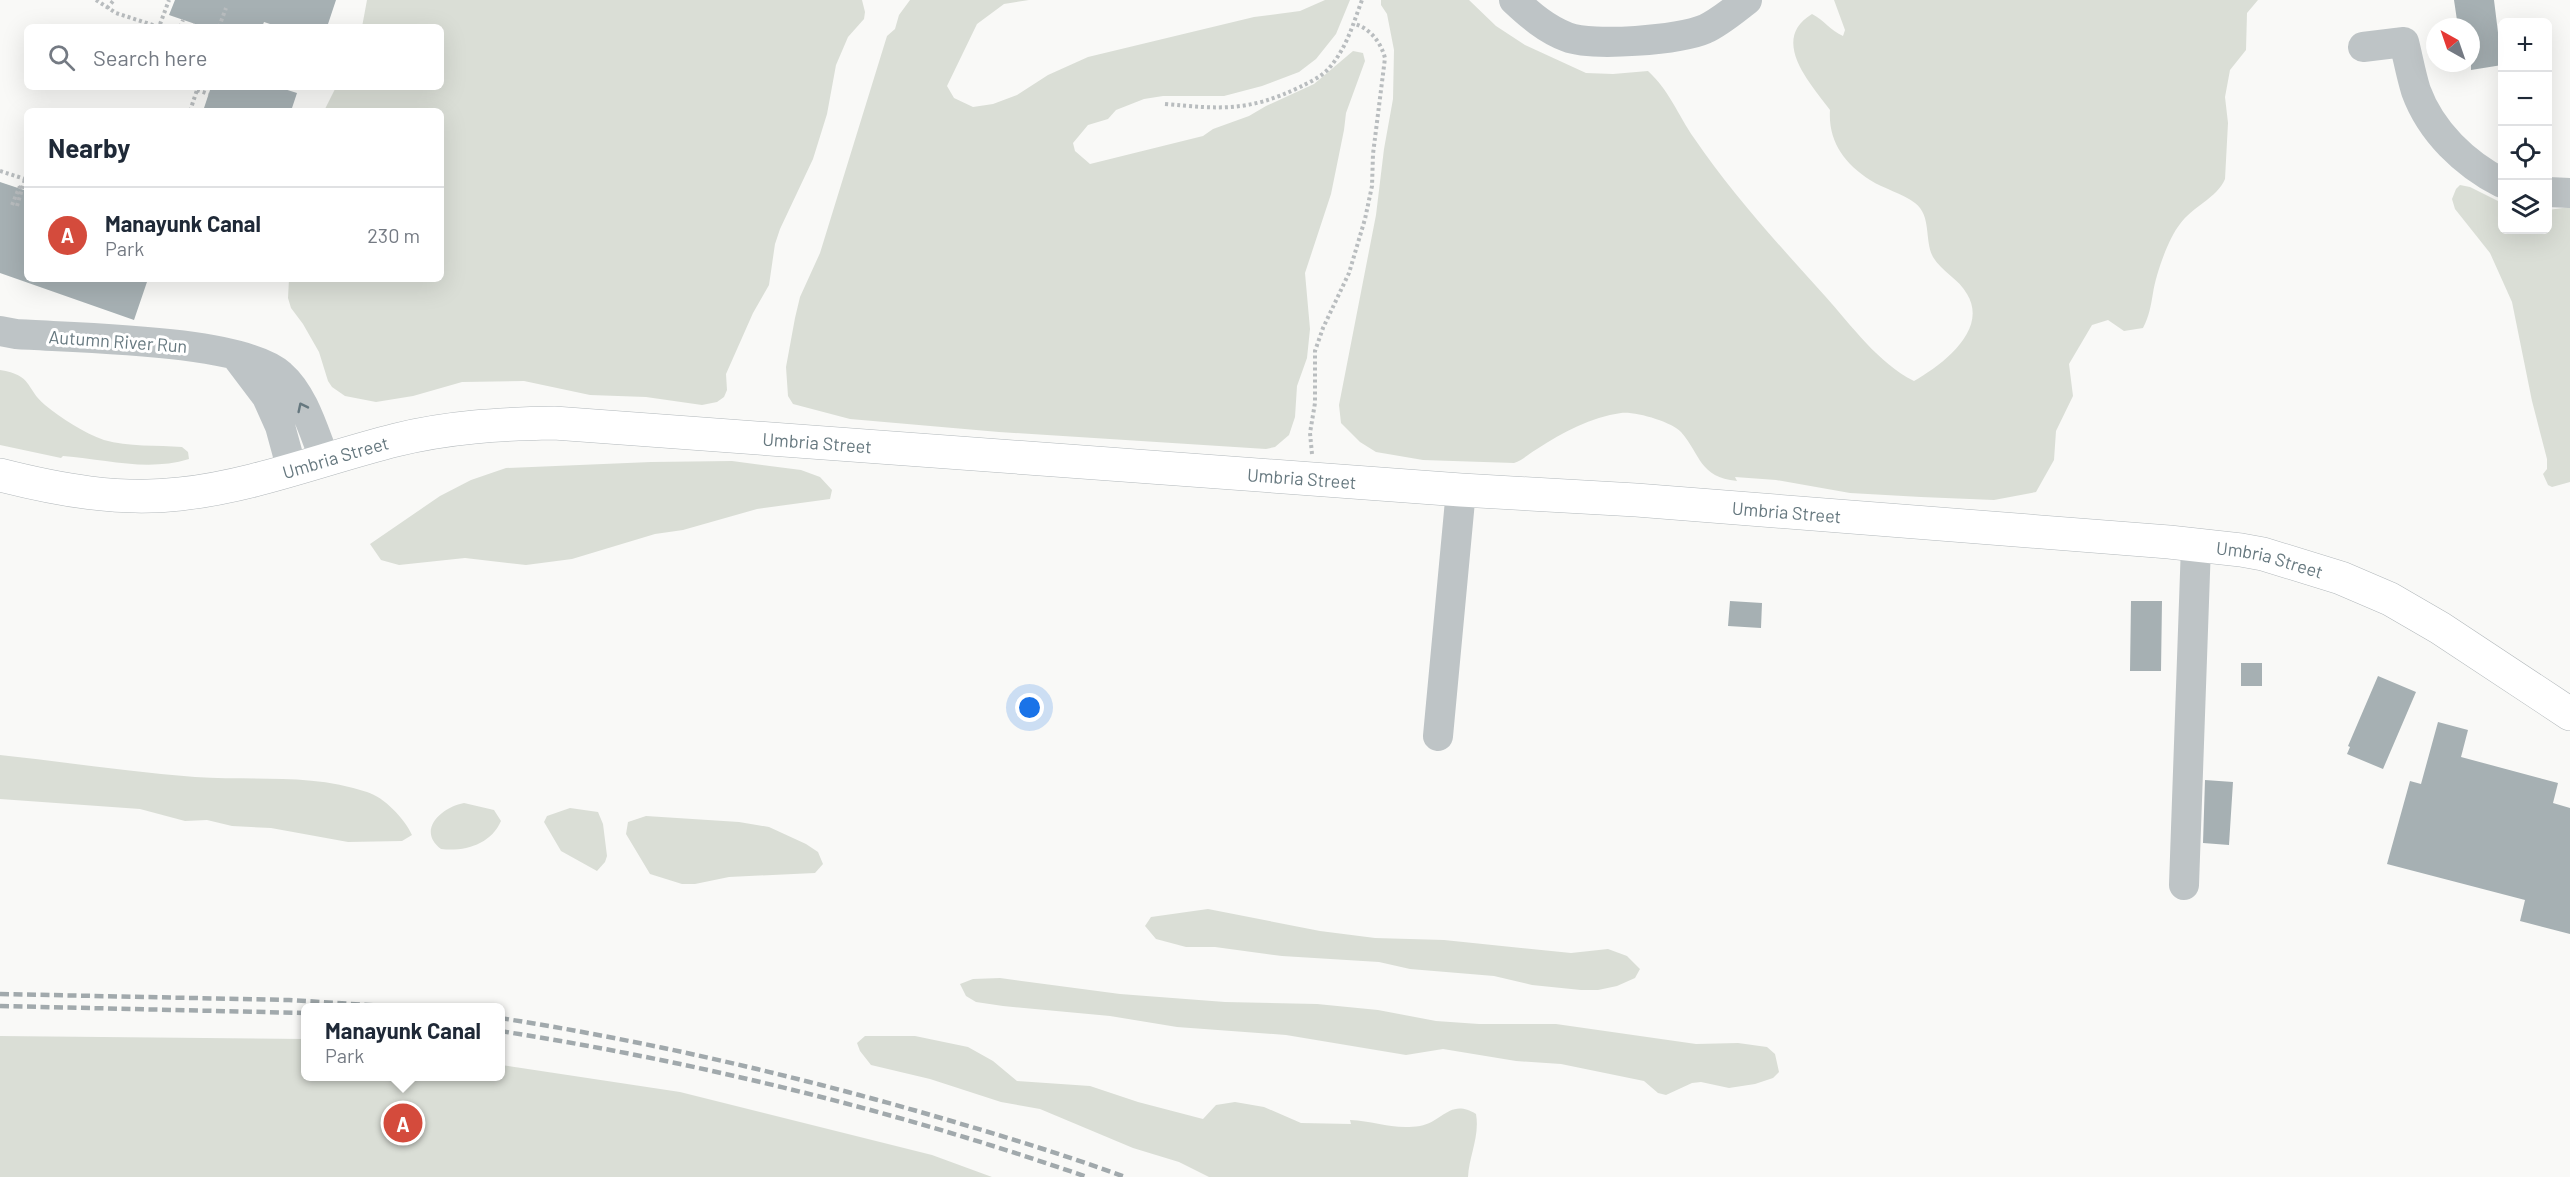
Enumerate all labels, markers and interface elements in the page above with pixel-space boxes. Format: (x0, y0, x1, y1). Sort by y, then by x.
north arrow (2426, 18, 2480, 72)
map controls (2498, 18, 2552, 234)
button: + (2498, 18, 2552, 72)
search box (24, 24, 444, 90)
icon: search (45, 41, 78, 74)
text: Search here (93, 44, 207, 70)
button: − (2498, 72, 2552, 126)
button: locate (2498, 126, 2552, 180)
text: Nearby (48, 132, 130, 163)
button: layers (2498, 180, 2552, 234)
text: Manayunk Canal (105, 210, 261, 236)
text: A (61, 223, 74, 247)
text: 230 m (367, 223, 420, 247)
text: Park (105, 236, 144, 260)
street label: Autumn River Run (48, 325, 188, 357)
one-way arrow (297, 402, 309, 413)
street label: Umbria Street (762, 427, 873, 457)
street label: Umbria Street (280, 431, 391, 483)
street label: Umbria Street (1246, 463, 1357, 493)
street label: Umbria Street (1731, 497, 1842, 527)
street label: Umbria Street (2215, 536, 2326, 583)
your location (1015, 693, 1044, 722)
popup (301, 1003, 505, 1081)
text: Manayunk Canal (325, 1017, 481, 1043)
text: Park (325, 1043, 364, 1067)
pin: A (384, 1100, 422, 1146)

